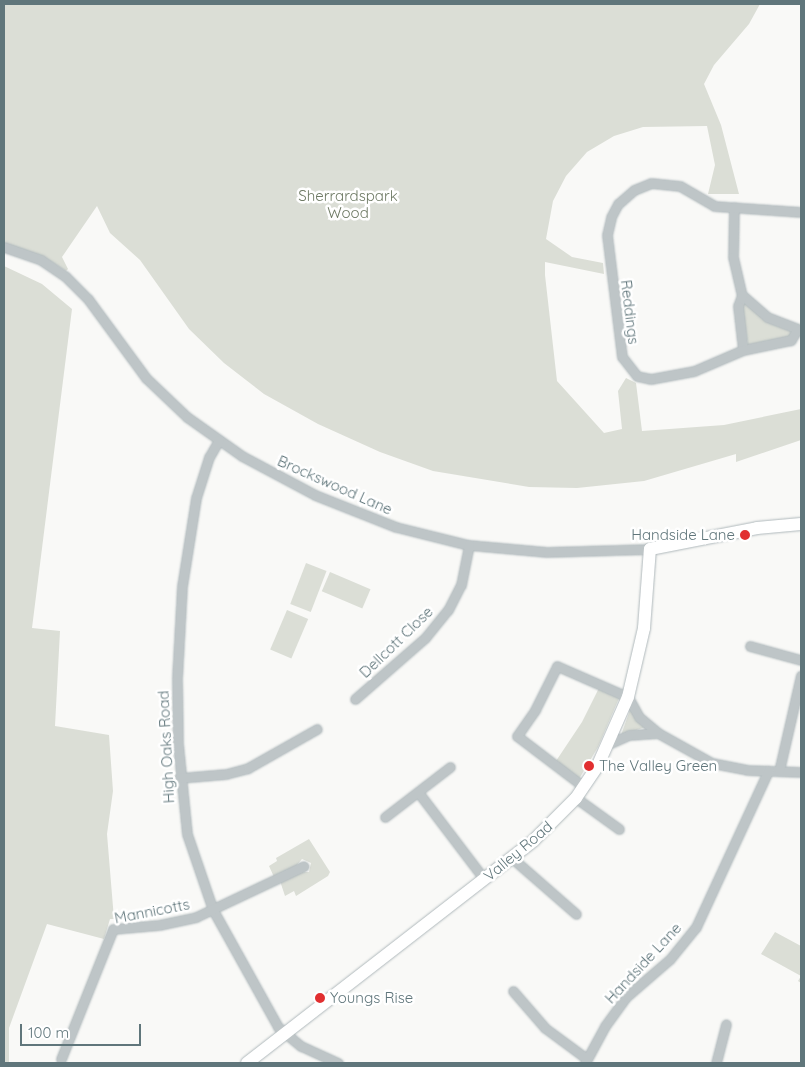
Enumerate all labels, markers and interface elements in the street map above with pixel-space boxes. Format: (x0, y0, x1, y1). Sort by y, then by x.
park label: Sherrardspark Wood (298, 186, 398, 221)
street label: Reddings (617, 279, 643, 345)
street label: Brockswood Lane (275, 452, 395, 518)
place label: Handside Lane (631, 526, 735, 544)
marker: Handside Lane (739, 529, 751, 541)
street label: Dellcott Close (356, 603, 436, 681)
street label: High Oaks Road (154, 690, 178, 804)
place label: The Valley Green (599, 757, 717, 775)
marker: The Valley Green (583, 760, 595, 772)
street label: Valley Road (480, 817, 556, 885)
street label: Mannicotts (113, 895, 191, 927)
street label: Handside Lane (601, 919, 685, 1007)
place label: Youngs Rise (330, 989, 413, 1007)
marker: Youngs Rise (314, 992, 326, 1004)
scale bar (22, 1014, 144, 1046)
text: 100 m (28, 1023, 69, 1042)

